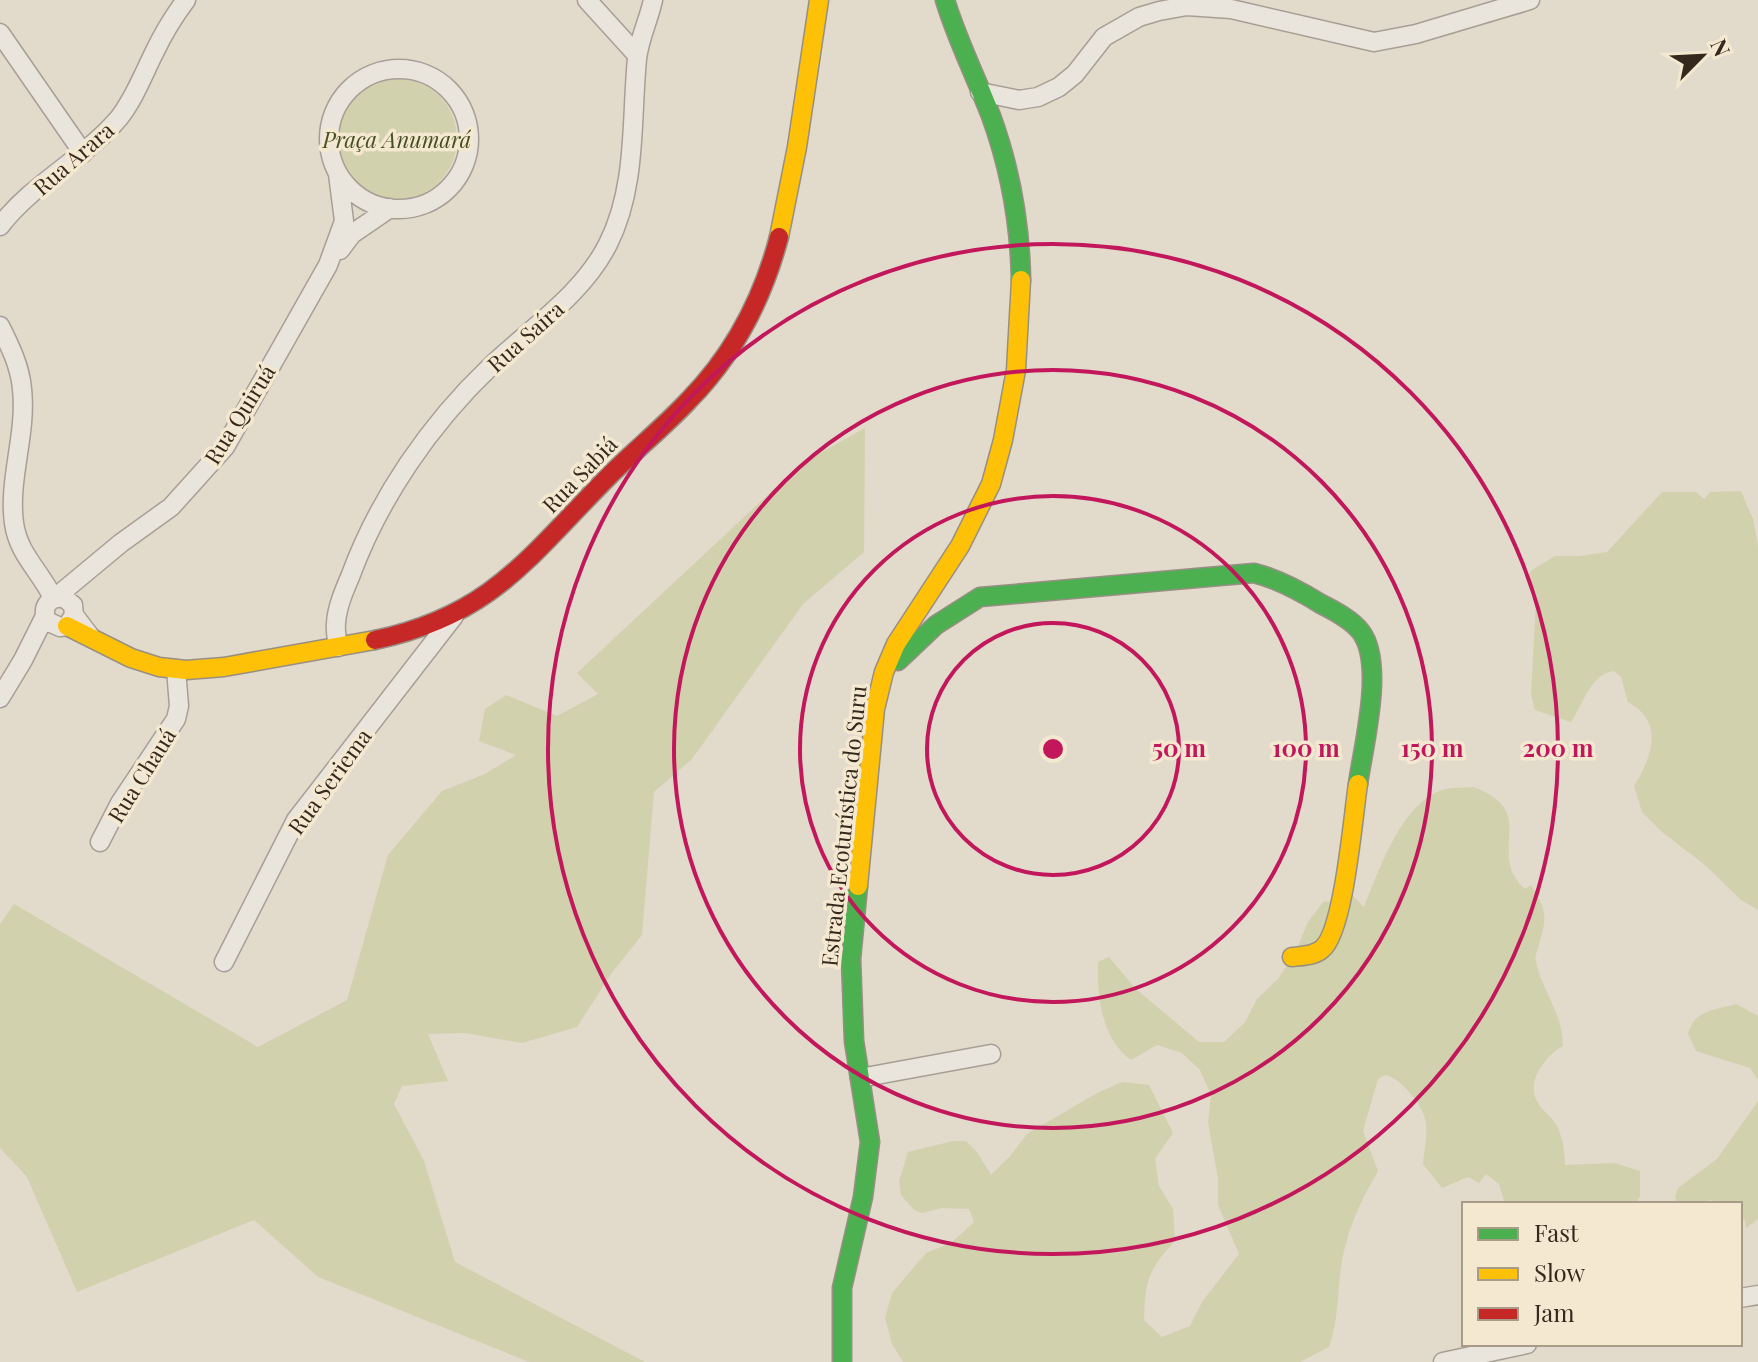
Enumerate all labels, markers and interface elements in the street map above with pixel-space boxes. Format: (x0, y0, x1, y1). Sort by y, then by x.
north arrow (1662, 16, 1742, 96)
text: N (1704, 34, 1738, 61)
street label: Rua Arara (26, 115, 120, 201)
park label: Praça Anumará (322, 124, 472, 154)
street label: Rua Saíra (480, 294, 570, 378)
street label: Rua Quiruá (197, 358, 281, 470)
street label: Rua Sabiá (535, 429, 623, 519)
street label: Estrada Ecoturística do Suru (813, 684, 873, 968)
street label: Rua Chauá (100, 722, 182, 828)
street label: Rua Seriema (280, 722, 378, 840)
text: 50 m (1152, 731, 1206, 763)
text: 100 m (1272, 731, 1340, 763)
text: 150 m (1401, 731, 1464, 763)
text: 200 m (1523, 731, 1594, 763)
centre of rings (1039, 735, 1067, 763)
legend (1462, 1202, 1742, 1346)
text: Fast (1534, 1216, 1579, 1248)
text: Slow (1534, 1256, 1586, 1288)
text: Jam (1533, 1296, 1575, 1328)

